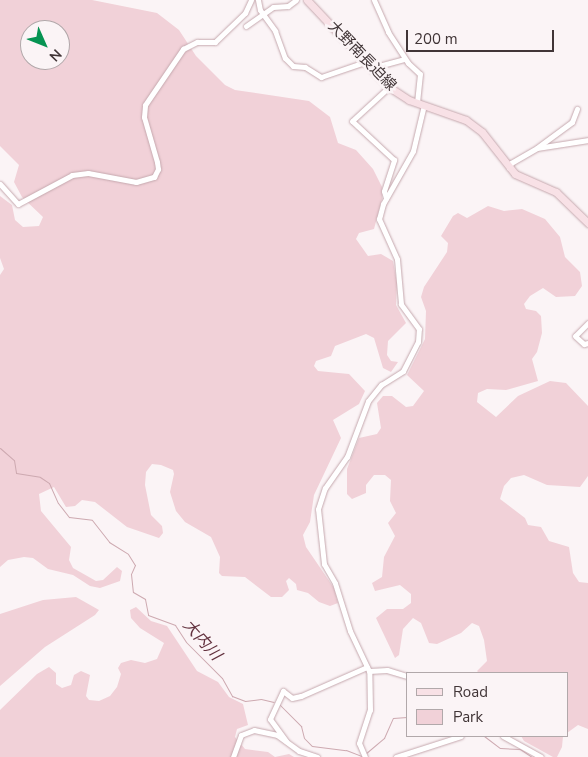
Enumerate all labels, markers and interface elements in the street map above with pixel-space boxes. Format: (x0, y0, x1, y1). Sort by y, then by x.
street label: 大野南長迫線 (324, 17, 400, 95)
north arrow (20, 20, 70, 70)
scale bar (408, 20, 556, 52)
text: 200 m (414, 29, 458, 49)
text: N (45, 45, 66, 65)
water label: 大内川 (179, 616, 225, 664)
legend (406, 672, 568, 737)
text: Road (453, 682, 488, 702)
text: Park (453, 707, 483, 727)

